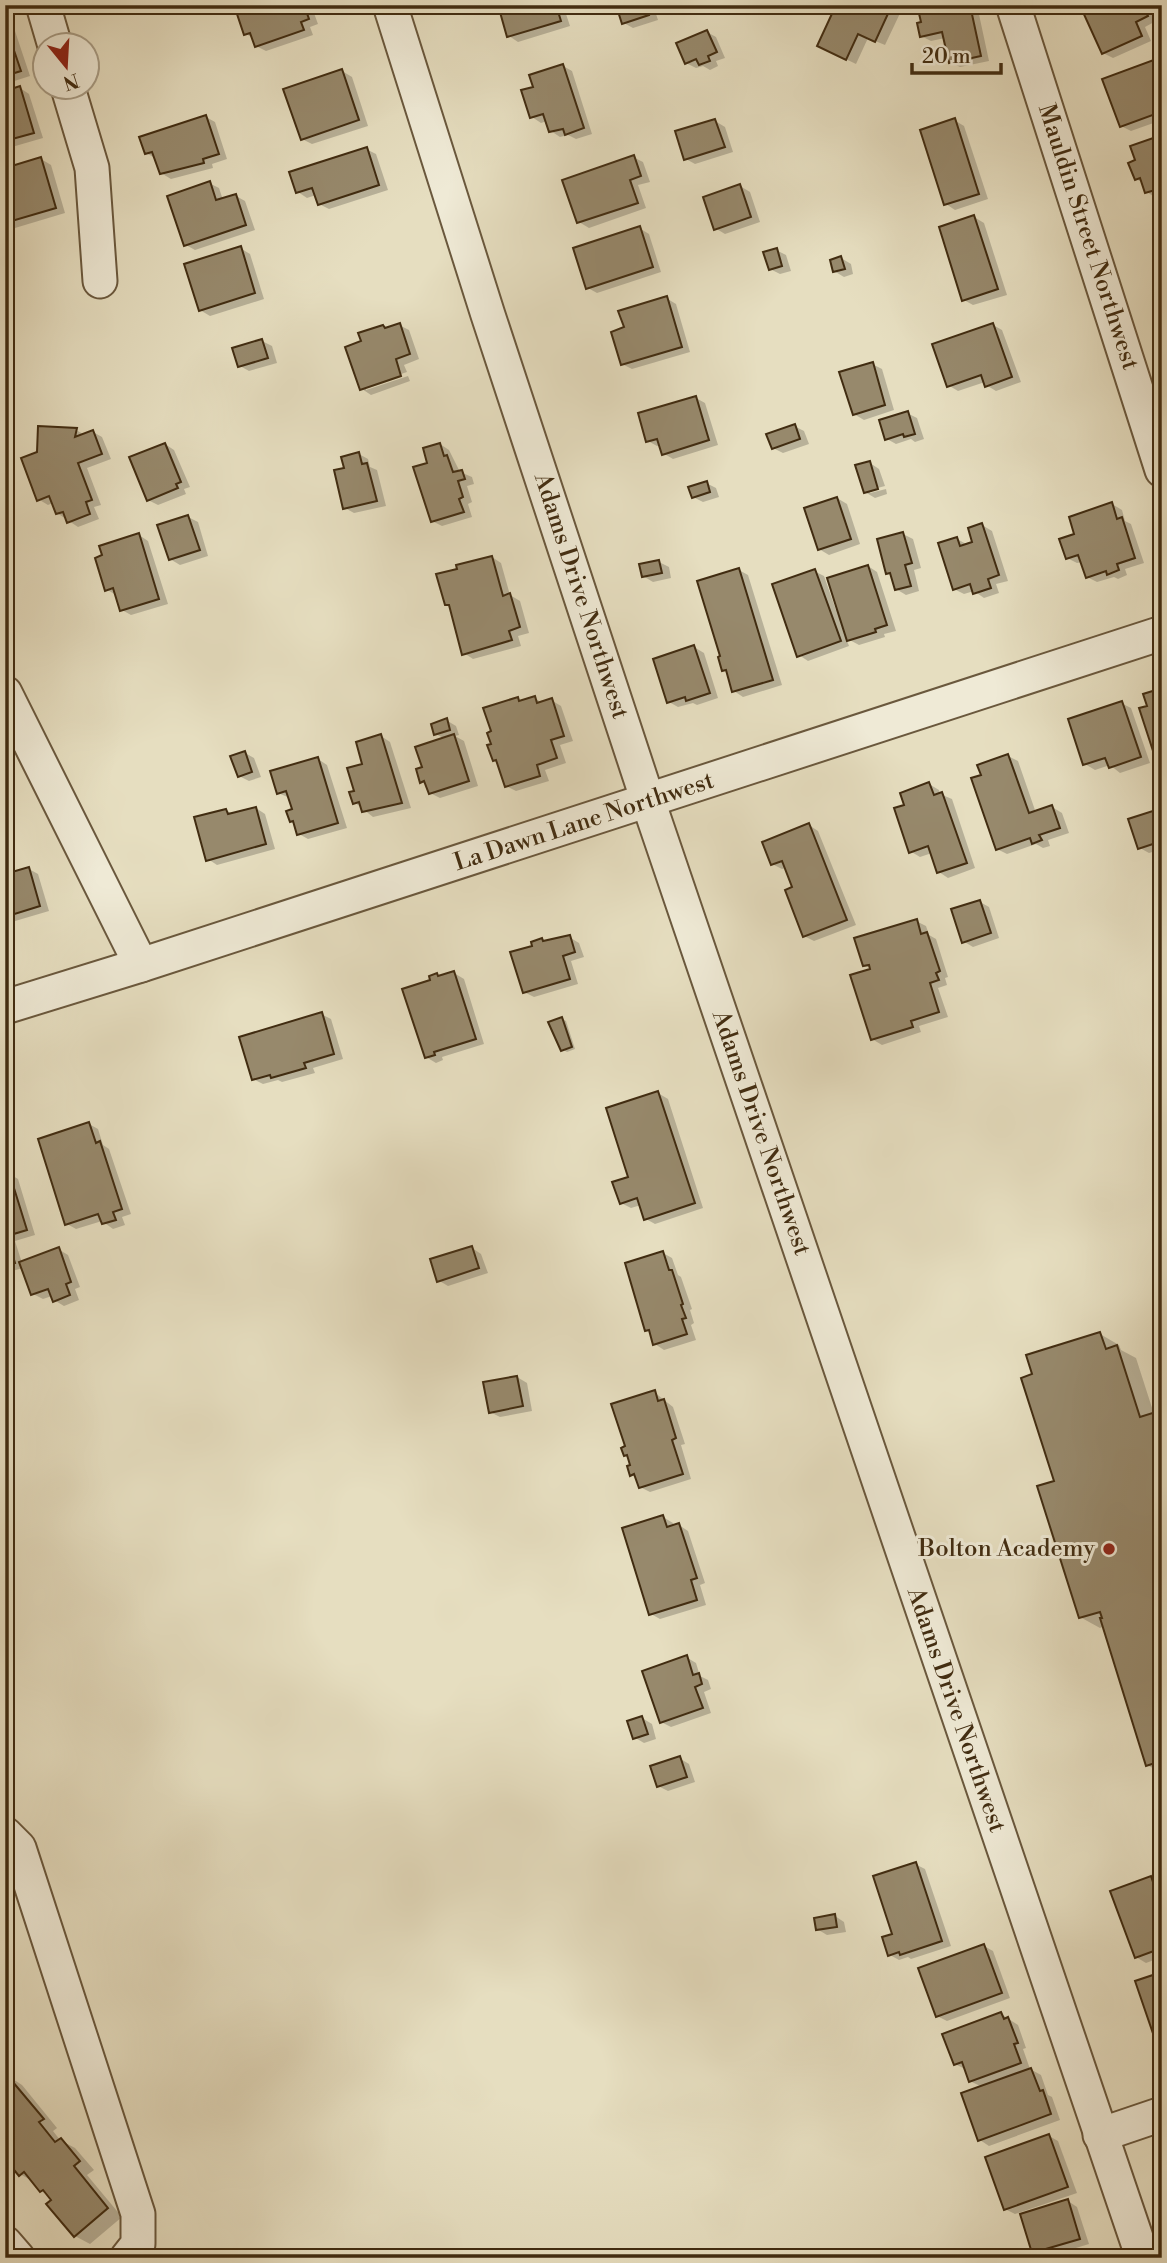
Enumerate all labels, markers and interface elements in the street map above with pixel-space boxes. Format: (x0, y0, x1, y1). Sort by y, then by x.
north arrow (32, 32, 102, 102)
scale bar (912, 32, 1001, 76)
text: 20 m (922, 44, 971, 70)
text: N (60, 67, 82, 95)
street label: Mauldin Street Northwest (1031, 100, 1145, 374)
street label: Adams Drive Northwest (527, 468, 635, 723)
street label: La Dawn Lane Northwest (450, 766, 718, 878)
street label: Adams Drive Northwest (705, 1006, 817, 1260)
place label: Bolton Academy (917, 1534, 1095, 1564)
marker: Bolton Academy (1101, 1541, 1117, 1557)
street label: Adams Drive Northwest (900, 1583, 1012, 1837)

